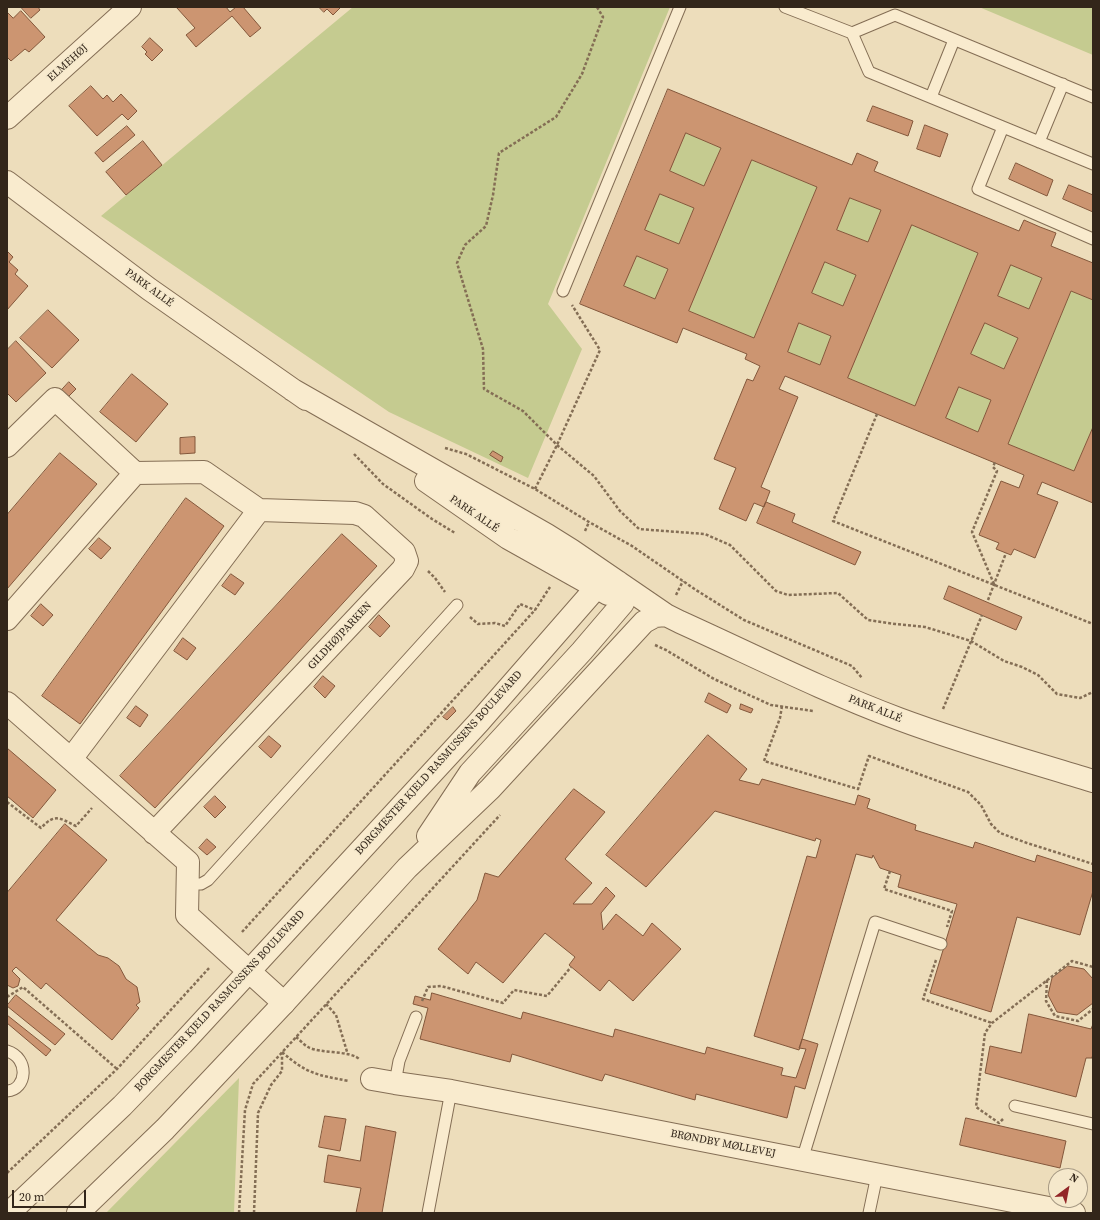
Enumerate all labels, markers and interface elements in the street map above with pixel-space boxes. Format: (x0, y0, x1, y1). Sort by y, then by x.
street label: ELMEHØJ (45, 41, 91, 85)
street label: PARK ALLÉ (122, 266, 176, 310)
street label: PARK ALLÉ (447, 493, 501, 535)
street label: GILDHØJPARKEN (305, 599, 375, 673)
street label: BORGMESTER KJELD RASMUSSENS BOULEVARD (353, 668, 525, 858)
street label: PARK ALLÉ (846, 692, 904, 726)
street label: BORGMESTER KJELD RASMUSSENS BOULEVARD (132, 908, 308, 1094)
street label: BRØNDBY MØLLEVEJ (669, 1127, 777, 1161)
north arrow (1048, 1168, 1088, 1208)
text: N (1067, 1170, 1081, 1187)
scale bar (14, 1182, 88, 1208)
text: 20 m (19, 1189, 45, 1205)

